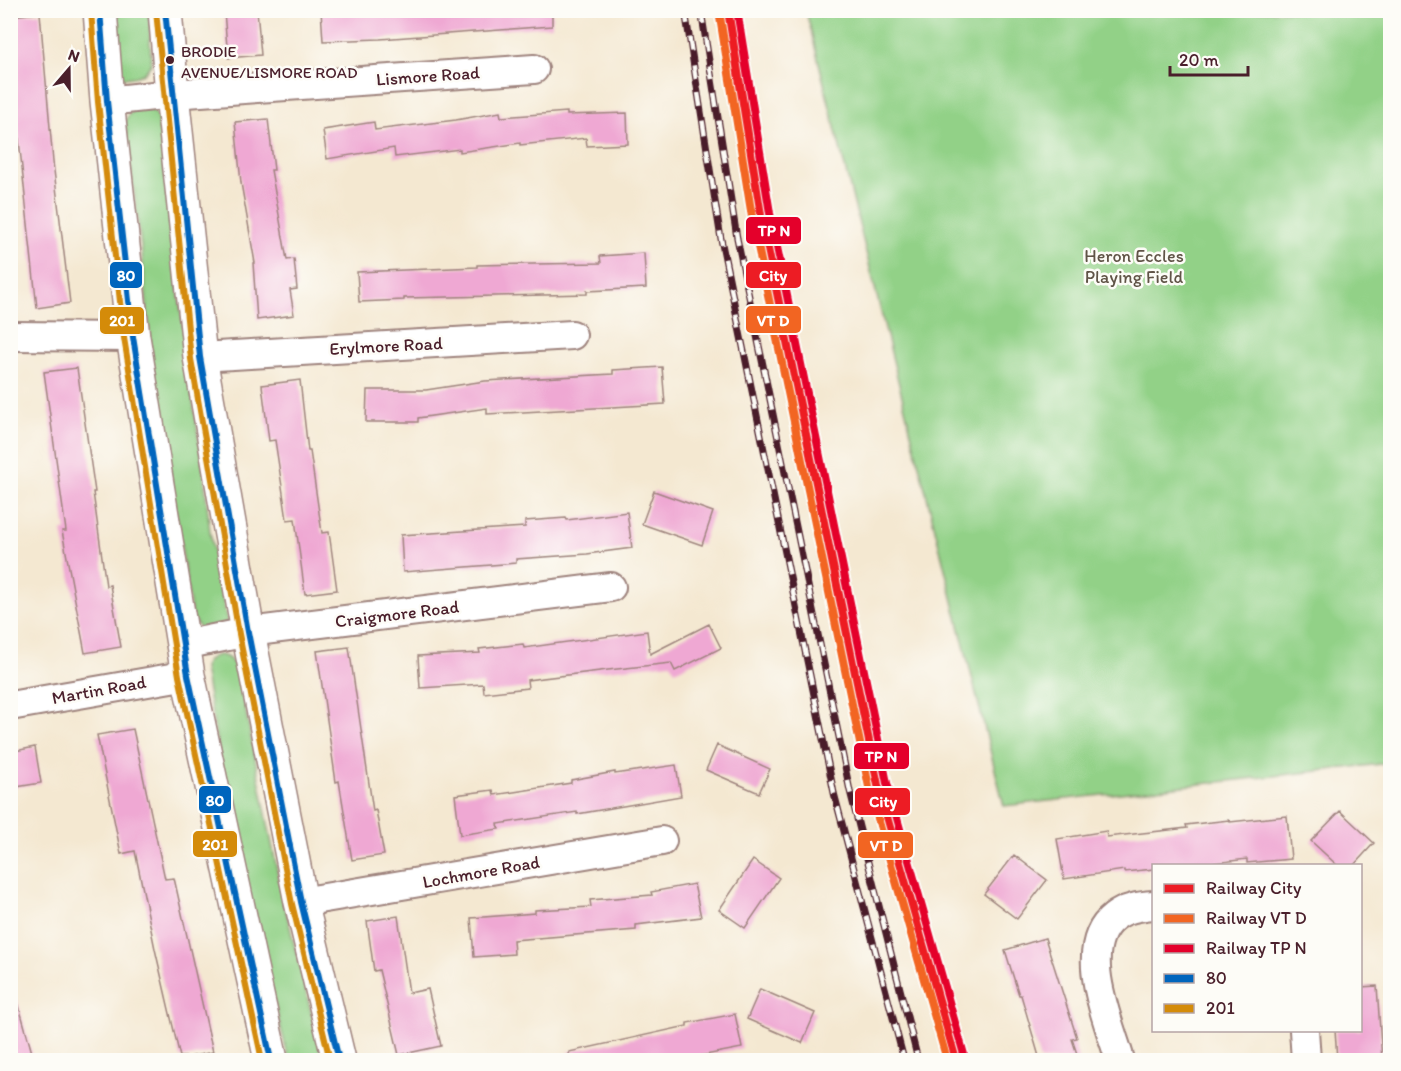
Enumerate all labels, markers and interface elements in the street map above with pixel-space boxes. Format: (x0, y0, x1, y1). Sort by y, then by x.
north arrow (39, 39, 99, 99)
scale bar (1170, 39, 1248, 77)
place label: BRODIE AVENUE/LISMORE ROAD (181, 42, 358, 82)
text: N (66, 45, 82, 66)
text: 20 m (1179, 49, 1219, 71)
marker: BRODIE AVENUE/LISMORE ROAD (164, 54, 176, 66)
street label: Lismore Road (375, 61, 481, 91)
line badge: TP N (745, 216, 802, 245)
text: TP N (757, 221, 790, 240)
park label: Heron Eccles Playing Field (1084, 245, 1184, 288)
line badge: 80 (109, 261, 143, 289)
line badge: City (745, 261, 802, 289)
text: 80 (117, 266, 135, 285)
text: City (759, 266, 787, 286)
line badge: VT D (745, 305, 802, 334)
line badge: 201 (99, 306, 145, 335)
text: 201 (109, 311, 135, 330)
text: VT D (757, 311, 790, 330)
street label: Erylmore Road (329, 332, 443, 360)
street label: Craigmore Road (334, 595, 461, 633)
street label: Martin Road (50, 671, 148, 709)
line badge: TP N (853, 742, 910, 770)
text: TP N (864, 747, 897, 766)
line badge: 80 (198, 785, 232, 814)
line badge: City (854, 787, 911, 816)
text: 80 (206, 791, 224, 810)
text: City (869, 792, 897, 812)
line badge: 201 (192, 830, 238, 858)
line badge: VT D (857, 831, 914, 859)
text: 201 (202, 835, 228, 854)
text: VT D (870, 836, 903, 855)
street label: Lochmore Road (421, 851, 542, 893)
legend (1152, 864, 1362, 1032)
text: Railway City (1206, 877, 1302, 899)
text: Railway VT D (1206, 907, 1307, 929)
text: Railway TP N (1206, 937, 1307, 959)
text: 80 (1206, 967, 1227, 989)
text: 201 (1206, 997, 1235, 1019)

